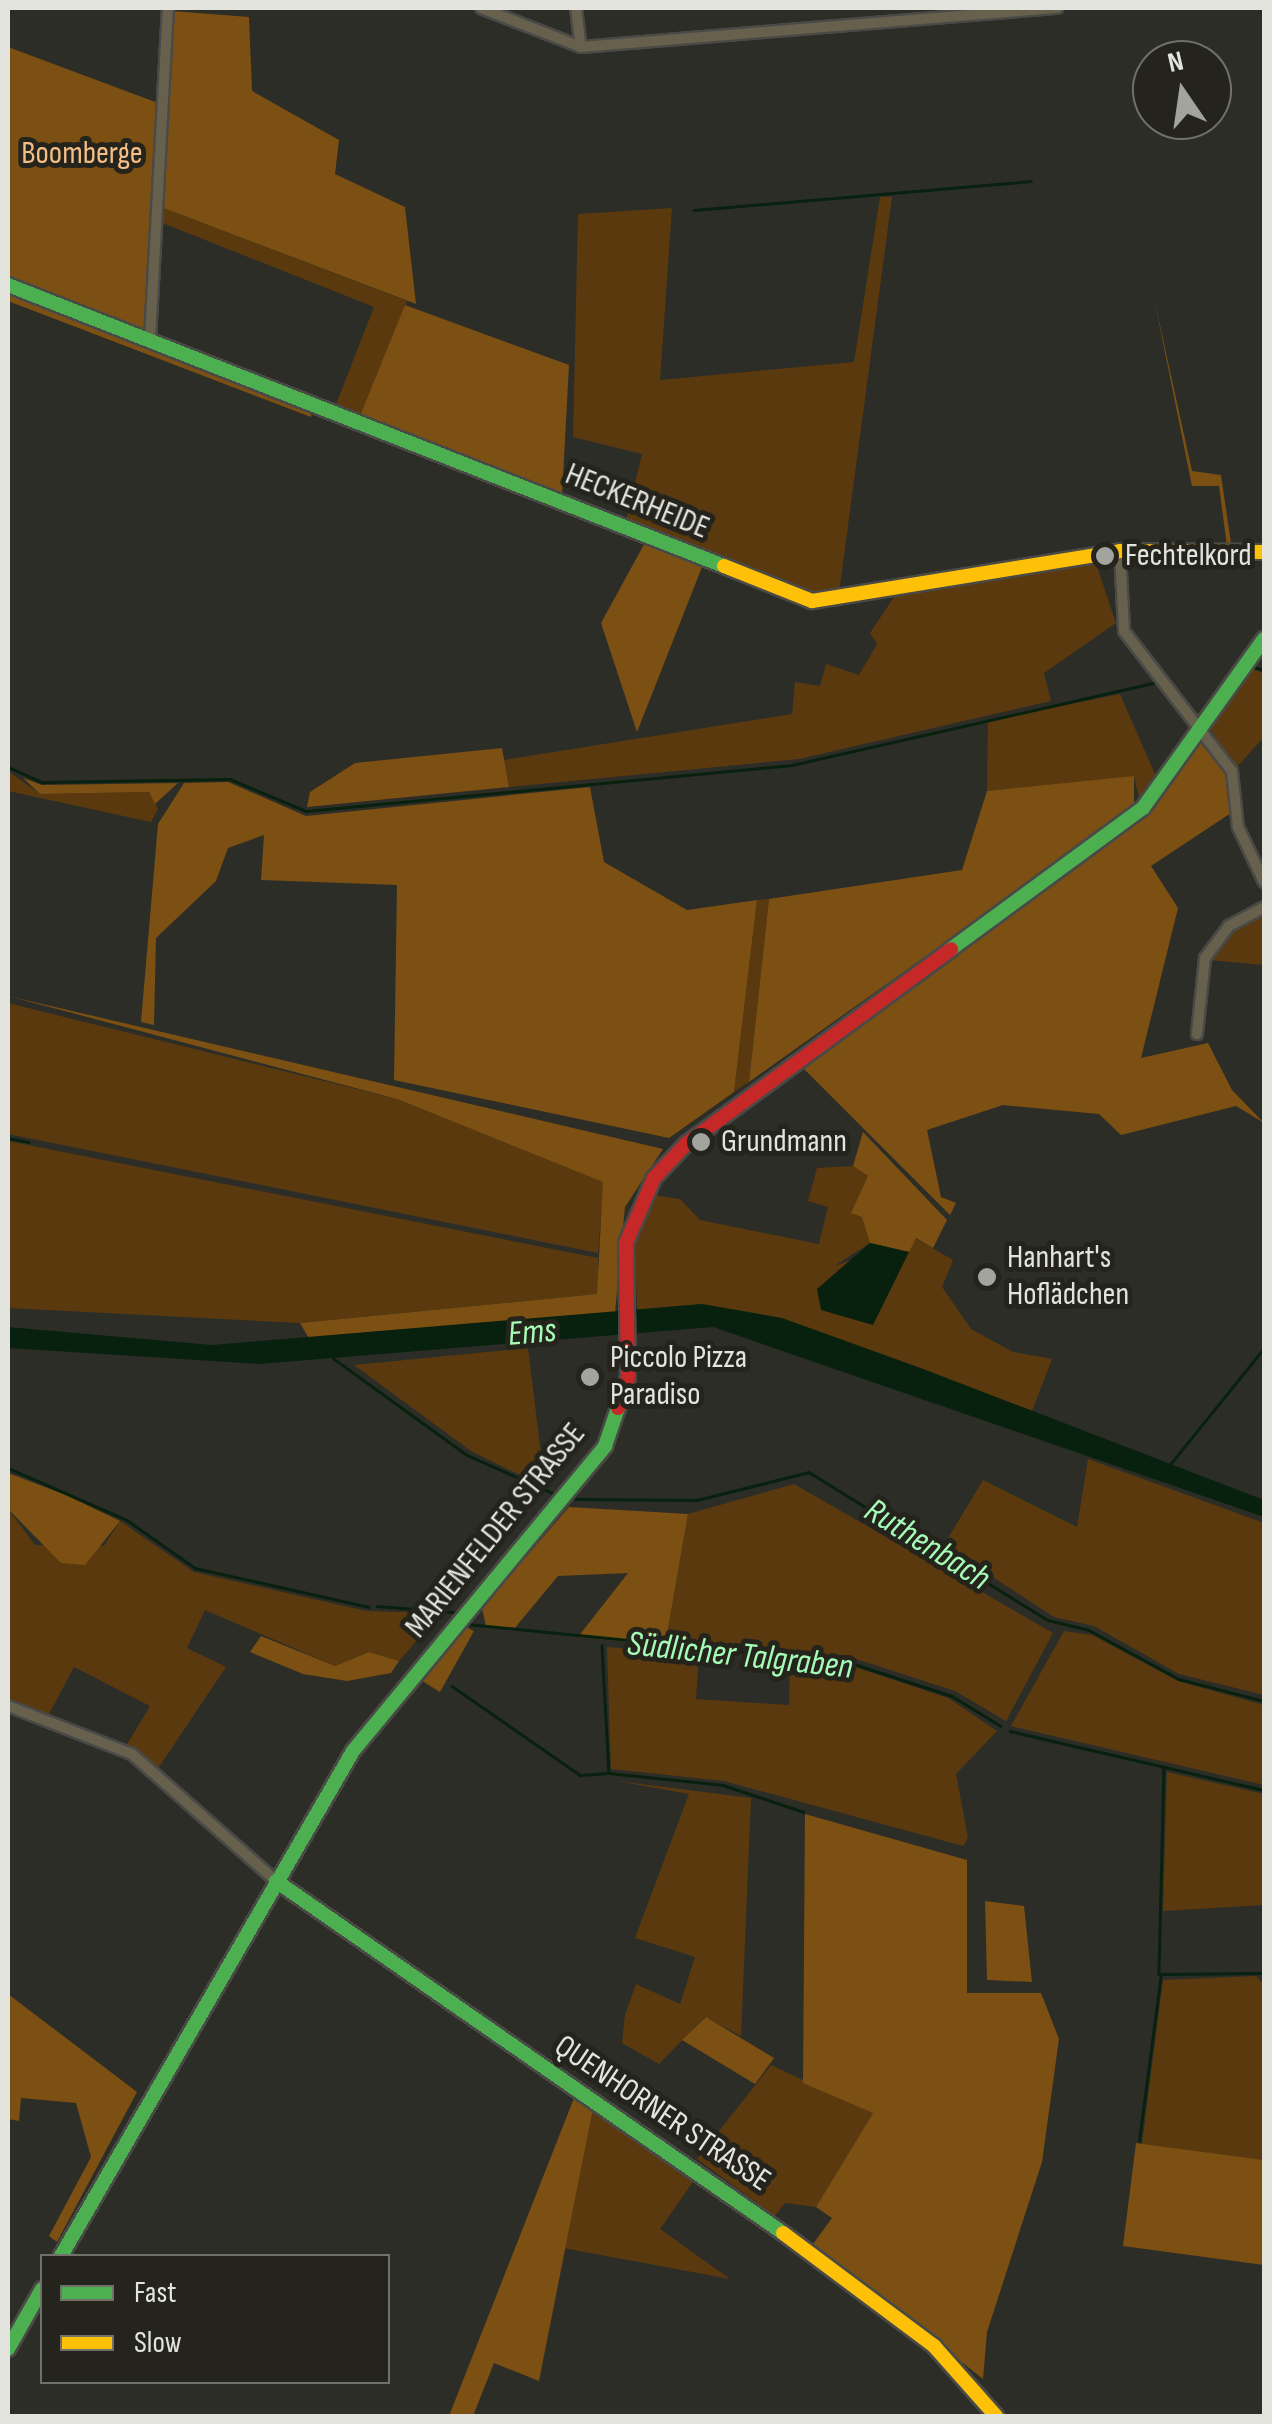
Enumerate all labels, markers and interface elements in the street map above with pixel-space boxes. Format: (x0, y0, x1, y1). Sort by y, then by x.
north arrow (1132, 40, 1232, 140)
text: N (1165, 44, 1187, 80)
park label: Boomberge (21, 135, 143, 173)
street label: HECKERHEIDE (559, 456, 715, 548)
place label: Fechtelkord (1125, 537, 1252, 575)
marker: Fechtelkord (1094, 545, 1116, 567)
place label: Grundmann (721, 1123, 847, 1161)
marker: Grundmann (690, 1131, 712, 1153)
place label: Hanhart's Hoflädchen (1007, 1240, 1129, 1315)
marker: Hanhart's Hoflädchen (976, 1266, 998, 1288)
water label: Ems (506, 1310, 558, 1356)
place label: Piccolo Pizza Paradiso (610, 1340, 747, 1415)
marker: Piccolo Pizza Paradiso (579, 1366, 601, 1388)
street label: MARIENFELDER STRASSE (398, 1416, 594, 1646)
water label: Ruthenbach (856, 1490, 998, 1600)
water label: Südlicher Talgraben (625, 1623, 855, 1689)
street label: QUENHORNER STRASSE (547, 2028, 777, 2200)
legend (40, 2254, 390, 2384)
text: Fast (134, 2275, 176, 2311)
text: Slow (134, 2325, 182, 2361)

